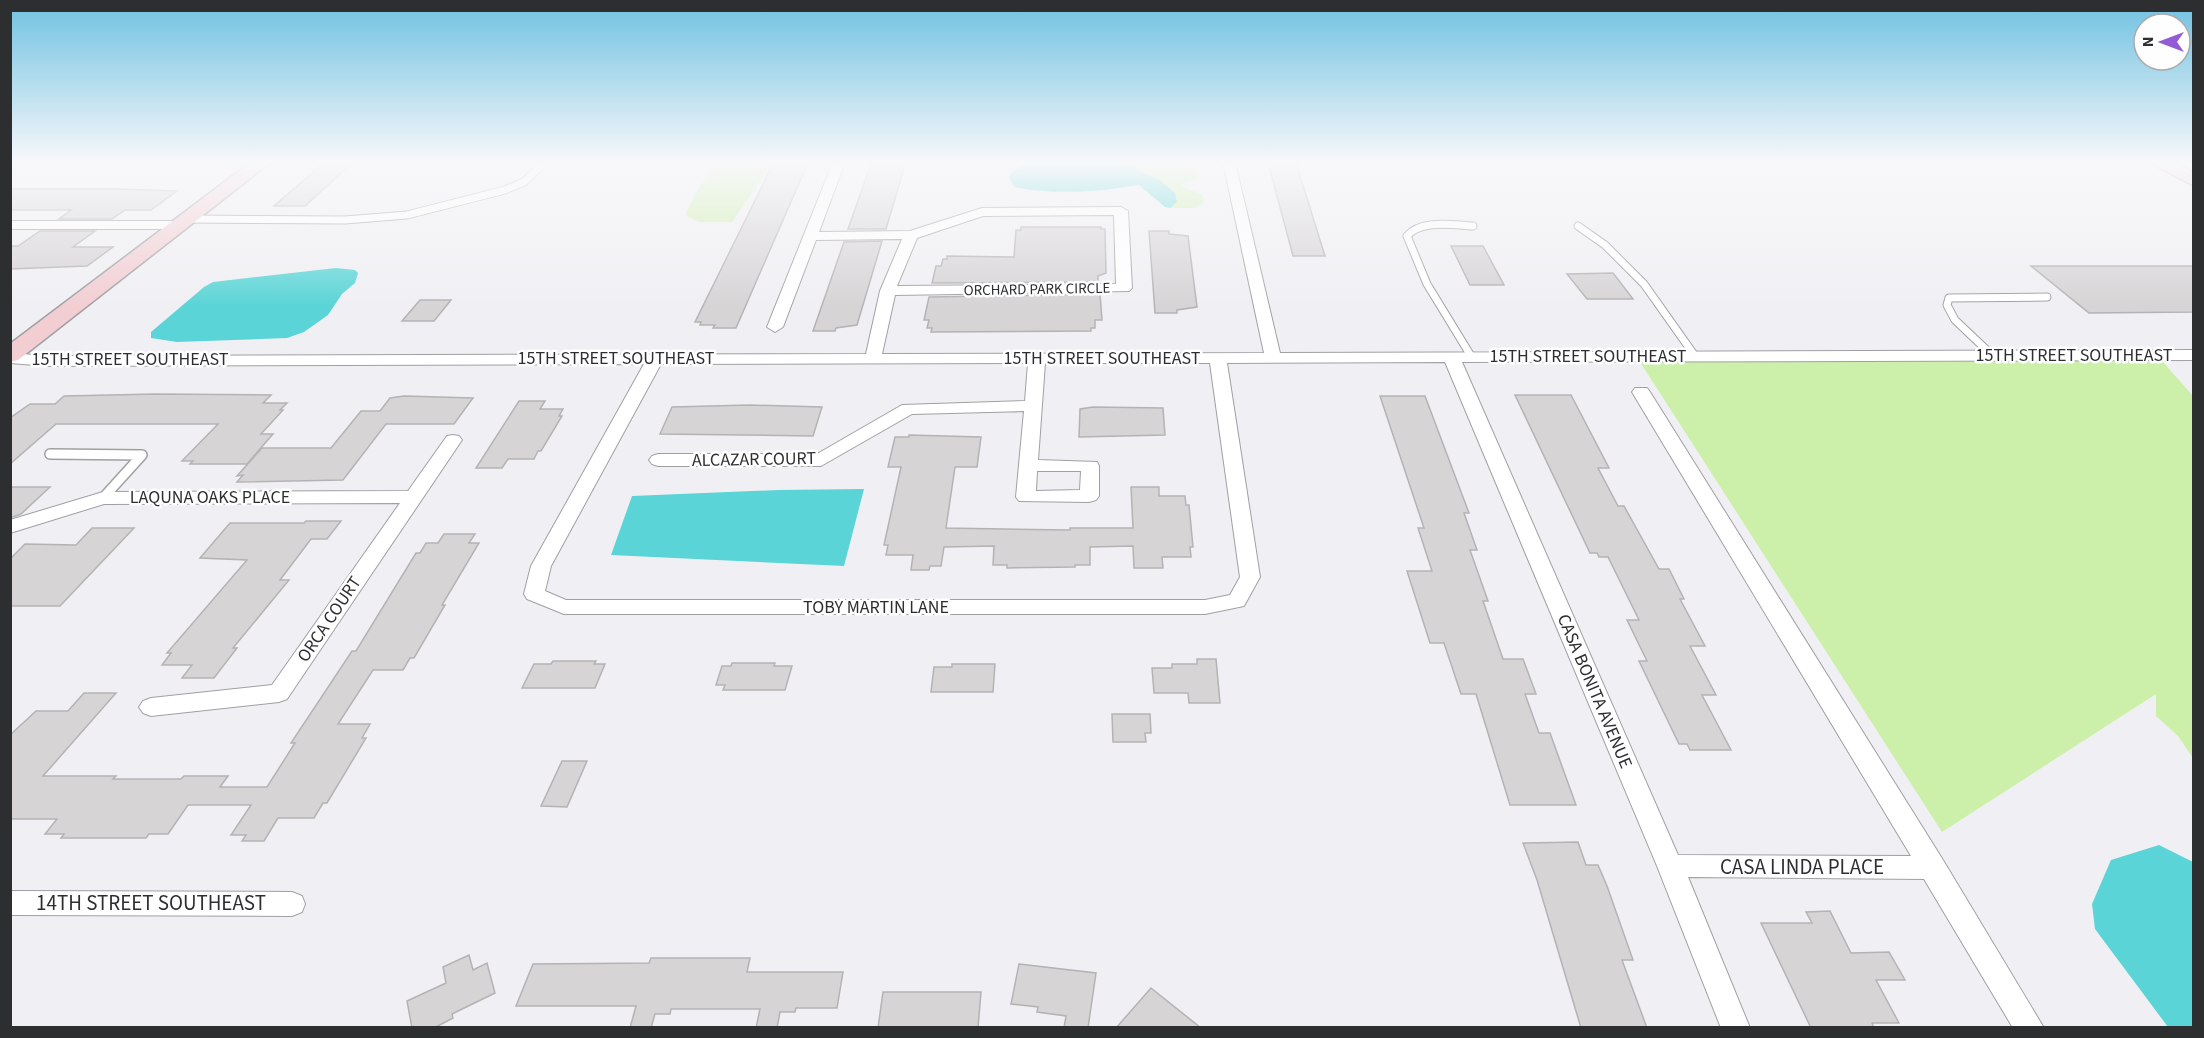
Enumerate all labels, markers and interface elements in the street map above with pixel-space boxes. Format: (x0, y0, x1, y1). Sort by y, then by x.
north arrow (2132, 12, 2192, 72)
text: N (2137, 37, 2159, 47)
street label: ORCHARD PARK CIRCLE (963, 278, 1111, 301)
street label: 15TH STREET SOUTHEAST (1976, 343, 2173, 368)
street label: 15TH STREET SOUTHEAST (1490, 344, 1687, 369)
street label: 15TH STREET SOUTHEAST (518, 346, 715, 371)
street label: 15TH STREET SOUTHEAST (1004, 346, 1201, 371)
street label: 15TH STREET SOUTHEAST (32, 347, 229, 372)
street label: ALCAZAR COURT (692, 446, 817, 473)
street label: LAQUNA OAKS PLACE (130, 485, 290, 510)
street label: ORCA COURT (291, 571, 368, 667)
street label: TOBY MARTIN LANE (803, 595, 949, 620)
street label: CASA BONITA AVENUE (1551, 610, 1638, 772)
street label: CASA LINDA PLACE (1720, 852, 1884, 882)
street label: 14TH STREET SOUTHEAST (36, 888, 266, 918)

